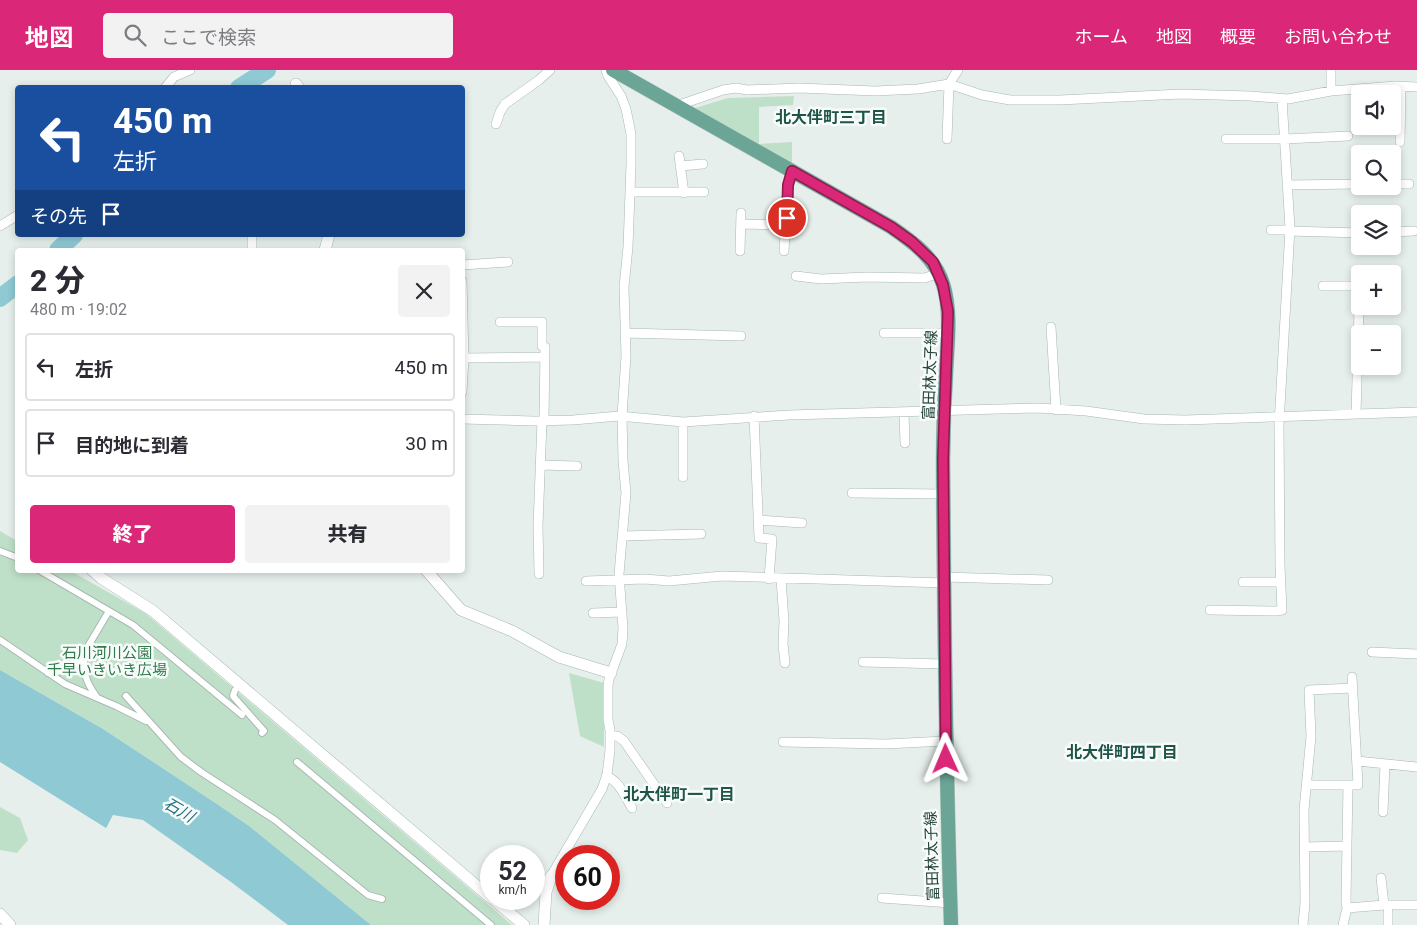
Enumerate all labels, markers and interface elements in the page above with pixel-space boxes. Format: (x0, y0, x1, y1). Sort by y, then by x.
search box (103, 13, 453, 58)
icon: search (121, 21, 149, 49)
text: 地図 (25, 24, 73, 52)
text: ここで検索 (161, 26, 256, 49)
text: ホーム (1075, 26, 1128, 47)
text: 地図 (1156, 26, 1192, 47)
text: 概要 (1220, 26, 1256, 47)
text: お問い合わせ (1284, 26, 1392, 47)
map controls (1351, 85, 1401, 375)
button: sound (1351, 85, 1401, 135)
text: 450 m (113, 101, 212, 142)
icon: left (30, 105, 95, 170)
district label: 北大伴町三丁目 (775, 108, 887, 127)
button: search (1351, 145, 1401, 195)
text: 左折 (113, 149, 157, 174)
pin (766, 197, 808, 239)
icon: arrive (97, 200, 125, 228)
icon: arrive (773, 204, 801, 232)
text: その先 (30, 205, 87, 228)
button: layers (1351, 205, 1401, 255)
text: 2 分 (30, 263, 85, 298)
button: close (398, 265, 450, 317)
button: + (1351, 265, 1401, 315)
text: 480 m · 19:02 (30, 300, 127, 319)
button: − (1351, 325, 1401, 375)
street label: 富田林太子線 (919, 330, 941, 420)
icon: left (32, 353, 60, 381)
text: 450 m (395, 356, 448, 379)
text: 左折 (75, 358, 113, 381)
icon: arrive (32, 429, 60, 457)
text: 30 m (405, 432, 448, 455)
text: 目的地に到着 (75, 434, 189, 457)
button: 終了 (30, 505, 235, 563)
button: 共有 (245, 505, 450, 563)
park label: 石川河川公園 千早いきいき広場 (47, 644, 167, 679)
position arrow (919, 732, 971, 784)
district label: 北大伴町四丁目 (1066, 743, 1178, 762)
district label: 北大伴町一丁目 (623, 785, 735, 804)
water label: 石川 (160, 794, 199, 827)
street label: 富田林太子線 (921, 811, 943, 901)
speed limit sign: 60 (555, 845, 620, 910)
text: 52 (498, 857, 527, 886)
text: km/h (498, 883, 527, 897)

